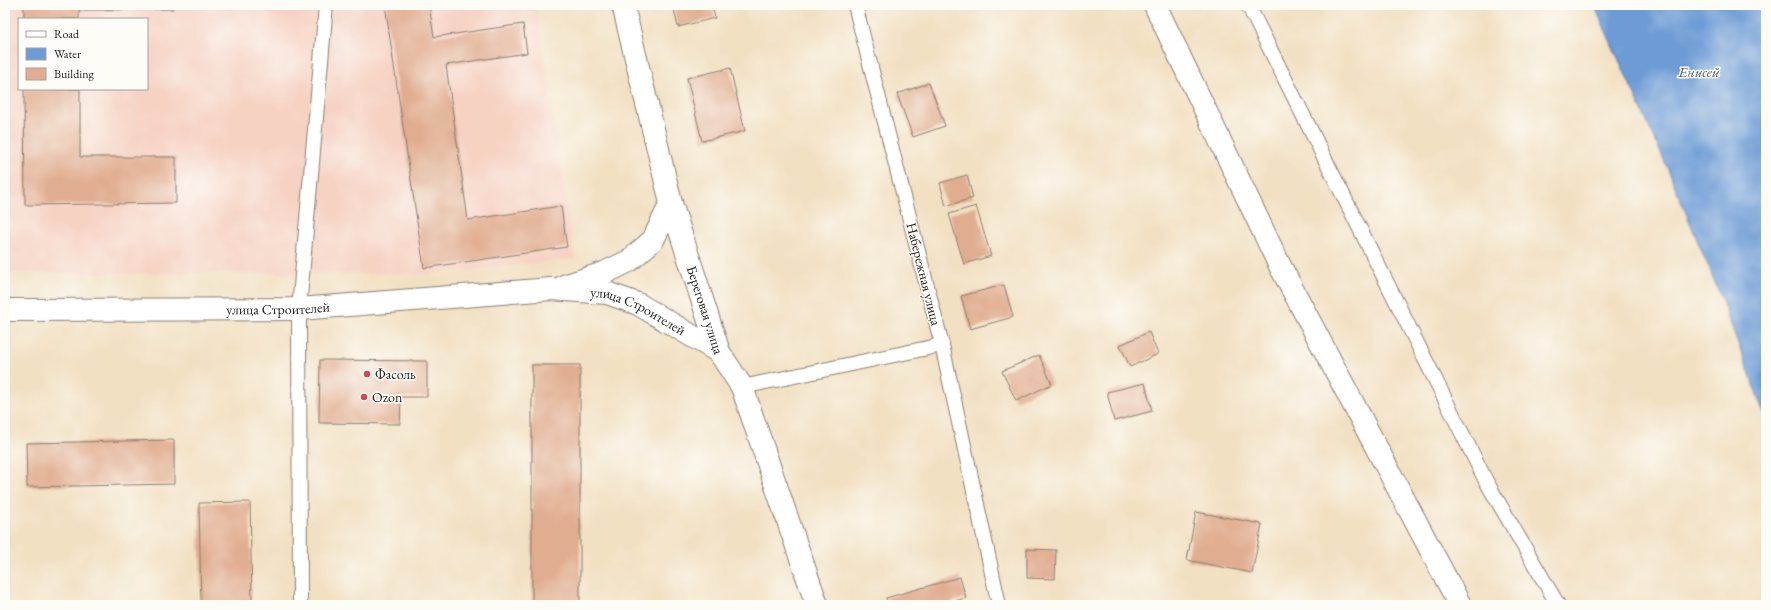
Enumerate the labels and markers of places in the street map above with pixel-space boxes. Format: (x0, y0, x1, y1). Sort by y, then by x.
place label: Фасоль (375, 365, 416, 383)
marker: Фасоль (362, 369, 372, 379)
place label: Ozon (372, 388, 403, 406)
marker: Ozon (359, 392, 369, 402)

